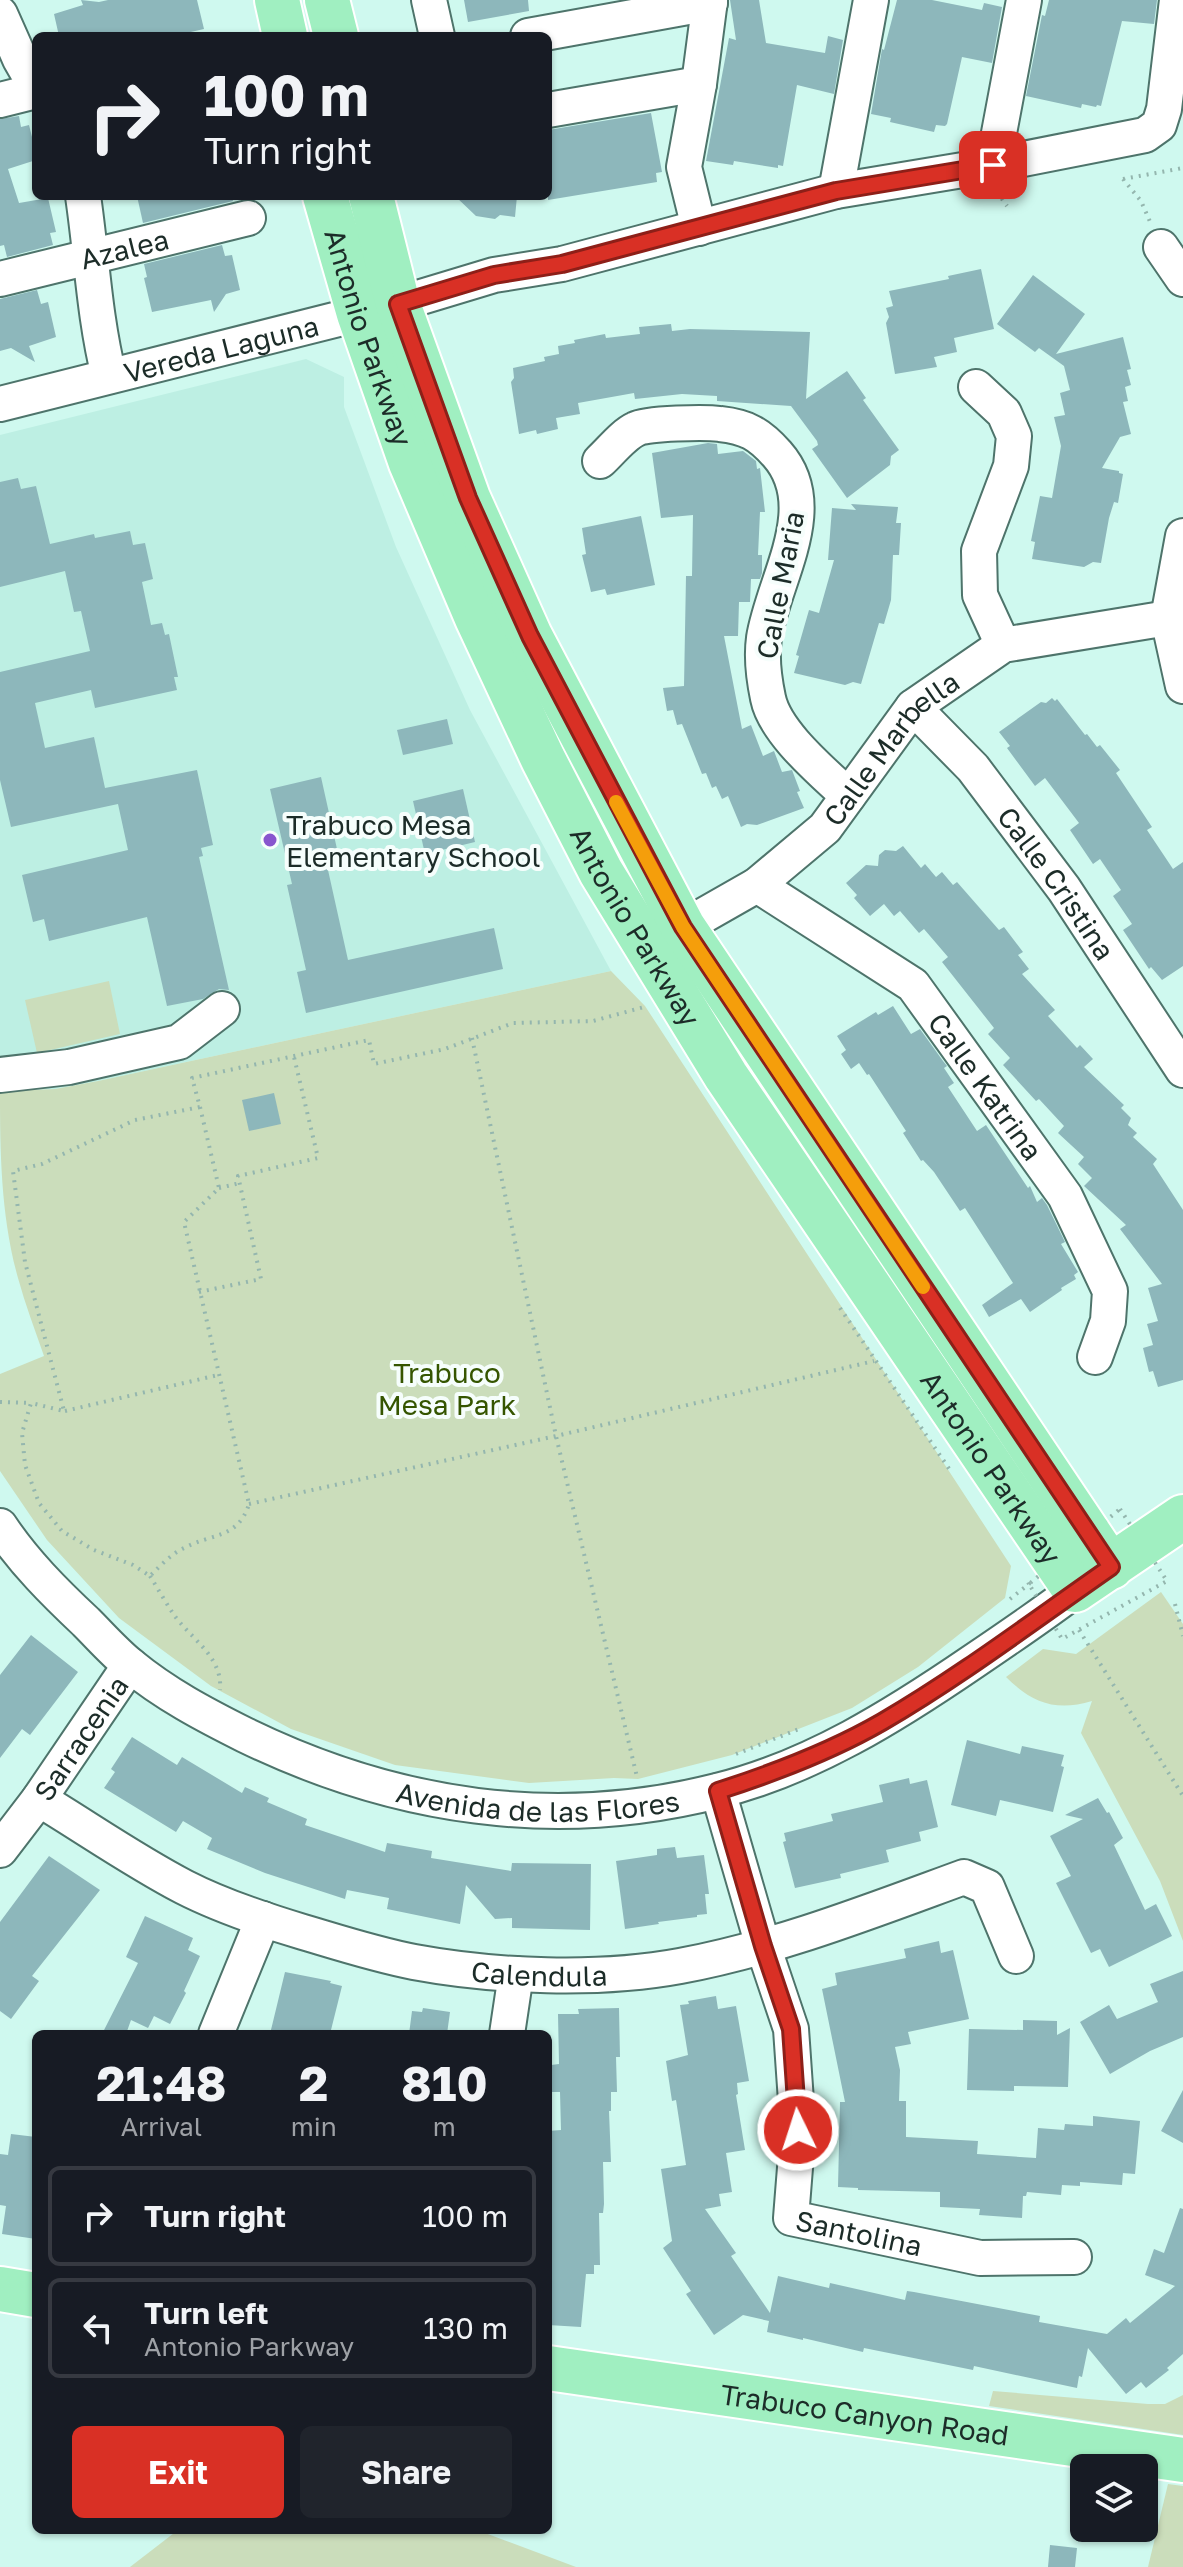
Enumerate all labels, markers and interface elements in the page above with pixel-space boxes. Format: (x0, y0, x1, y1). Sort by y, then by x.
text: 100 m (204, 61, 369, 128)
icon: right (72, 64, 176, 168)
text: Turn right (204, 129, 372, 172)
pin (959, 131, 1027, 199)
icon: arrive (971, 143, 1015, 187)
street label: Azalea (77, 222, 172, 275)
street label: Antonio Parkway (319, 225, 420, 450)
street label: Vereda Laguna (120, 308, 322, 389)
street label: Calle Maria (750, 508, 810, 662)
street label: Calle Marbella (816, 664, 965, 832)
street label: Calle Cristina (991, 800, 1122, 966)
place label: Trabuco Mesa Elementary School (286, 808, 540, 873)
street label: Antonio Parkway (564, 821, 708, 1032)
marker: Trabuco Mesa Elementary School (261, 831, 279, 849)
street label: Calle Katrina (922, 1006, 1050, 1166)
park label: Trabuco Mesa Park (378, 1356, 516, 1421)
street label: Antonio Parkway (914, 1364, 1069, 1570)
street label: Sarracenia (27, 1669, 134, 1806)
street label: Avenida de las Flores (393, 1775, 682, 1827)
street label: Calendula (470, 1954, 608, 1992)
text: 21:48 (96, 2054, 226, 2112)
text: 2 (299, 2054, 328, 2112)
text: 810 (401, 2054, 488, 2112)
position arrow (756, 2088, 840, 2172)
text: Arrival (121, 2111, 202, 2142)
text: min (291, 2111, 337, 2142)
text: m (433, 2111, 456, 2142)
icon: right (76, 2194, 120, 2238)
text: Turn right (144, 2198, 286, 2234)
text: 100 m (422, 2198, 508, 2234)
street label: Santolina (793, 2203, 925, 2262)
text: Turn left (144, 2295, 269, 2331)
icon: left (76, 2306, 120, 2350)
text: 130 m (423, 2310, 508, 2346)
text: Antonio Parkway (144, 2331, 354, 2362)
street label: Trabuco Canyon Road (718, 2377, 1011, 2451)
button: Exit (72, 2426, 284, 2518)
button: Share (300, 2426, 512, 2518)
map controls (1070, 2454, 1158, 2542)
button: layers (1070, 2454, 1158, 2542)

